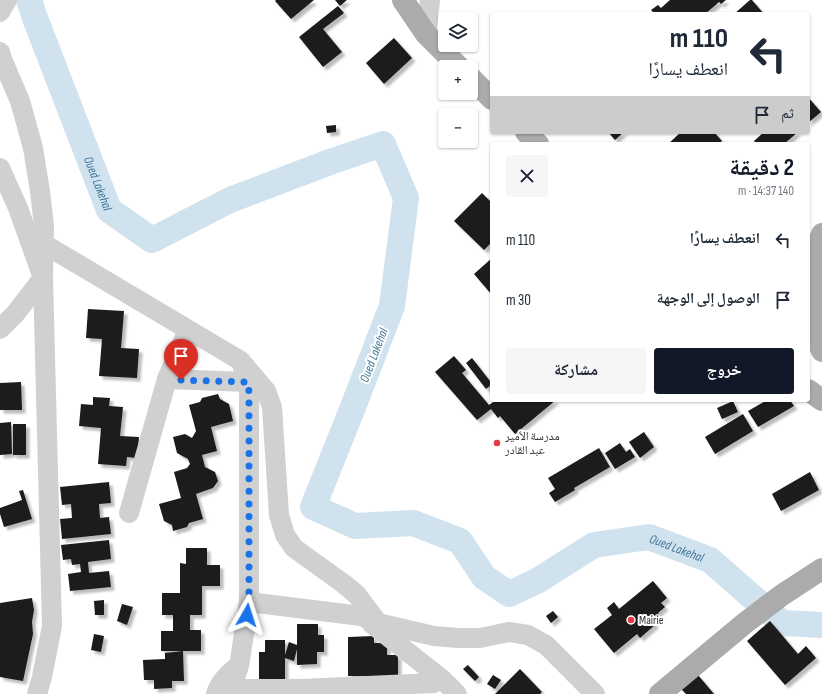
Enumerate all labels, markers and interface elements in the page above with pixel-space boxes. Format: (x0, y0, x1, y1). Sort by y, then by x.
map controls (438, 12, 478, 148)
button: layers (438, 12, 478, 52)
text: 110 m (670, 22, 728, 55)
icon: left (742, 28, 794, 80)
text: انعطف يسارًا (649, 59, 728, 80)
button: + (438, 60, 478, 100)
icon: arrive (751, 104, 773, 126)
text: ثم (781, 104, 794, 123)
button: − (438, 108, 478, 148)
text: 2 دقيقة (729, 153, 794, 182)
water label: Oued Lakehal (80, 154, 116, 213)
button: close (506, 155, 548, 197)
text: 140 m · 14:37 (738, 183, 794, 199)
text: انعطف يسارًا (690, 229, 760, 248)
icon: left (772, 229, 794, 251)
text: 110 m (506, 231, 535, 250)
text: الوصول إلى الوجهة (657, 289, 760, 308)
icon: arrive (772, 289, 794, 311)
text: 30 m (506, 291, 531, 310)
water label: Oued Lakehal (356, 325, 392, 385)
pin (164, 339, 198, 380)
icon: arrive (170, 345, 192, 367)
button: مشاركة (506, 348, 646, 394)
button: خروج (654, 348, 794, 394)
place label: مدرسة الأمير عبد القادر (504, 429, 560, 458)
marker: مدرسة الأمير عبد القادر (492, 438, 502, 448)
water label: Oued Lakehal (647, 531, 706, 566)
position arrow (226, 594, 268, 636)
place label: Mairie (639, 613, 664, 628)
marker: Mairie (626, 615, 636, 625)

